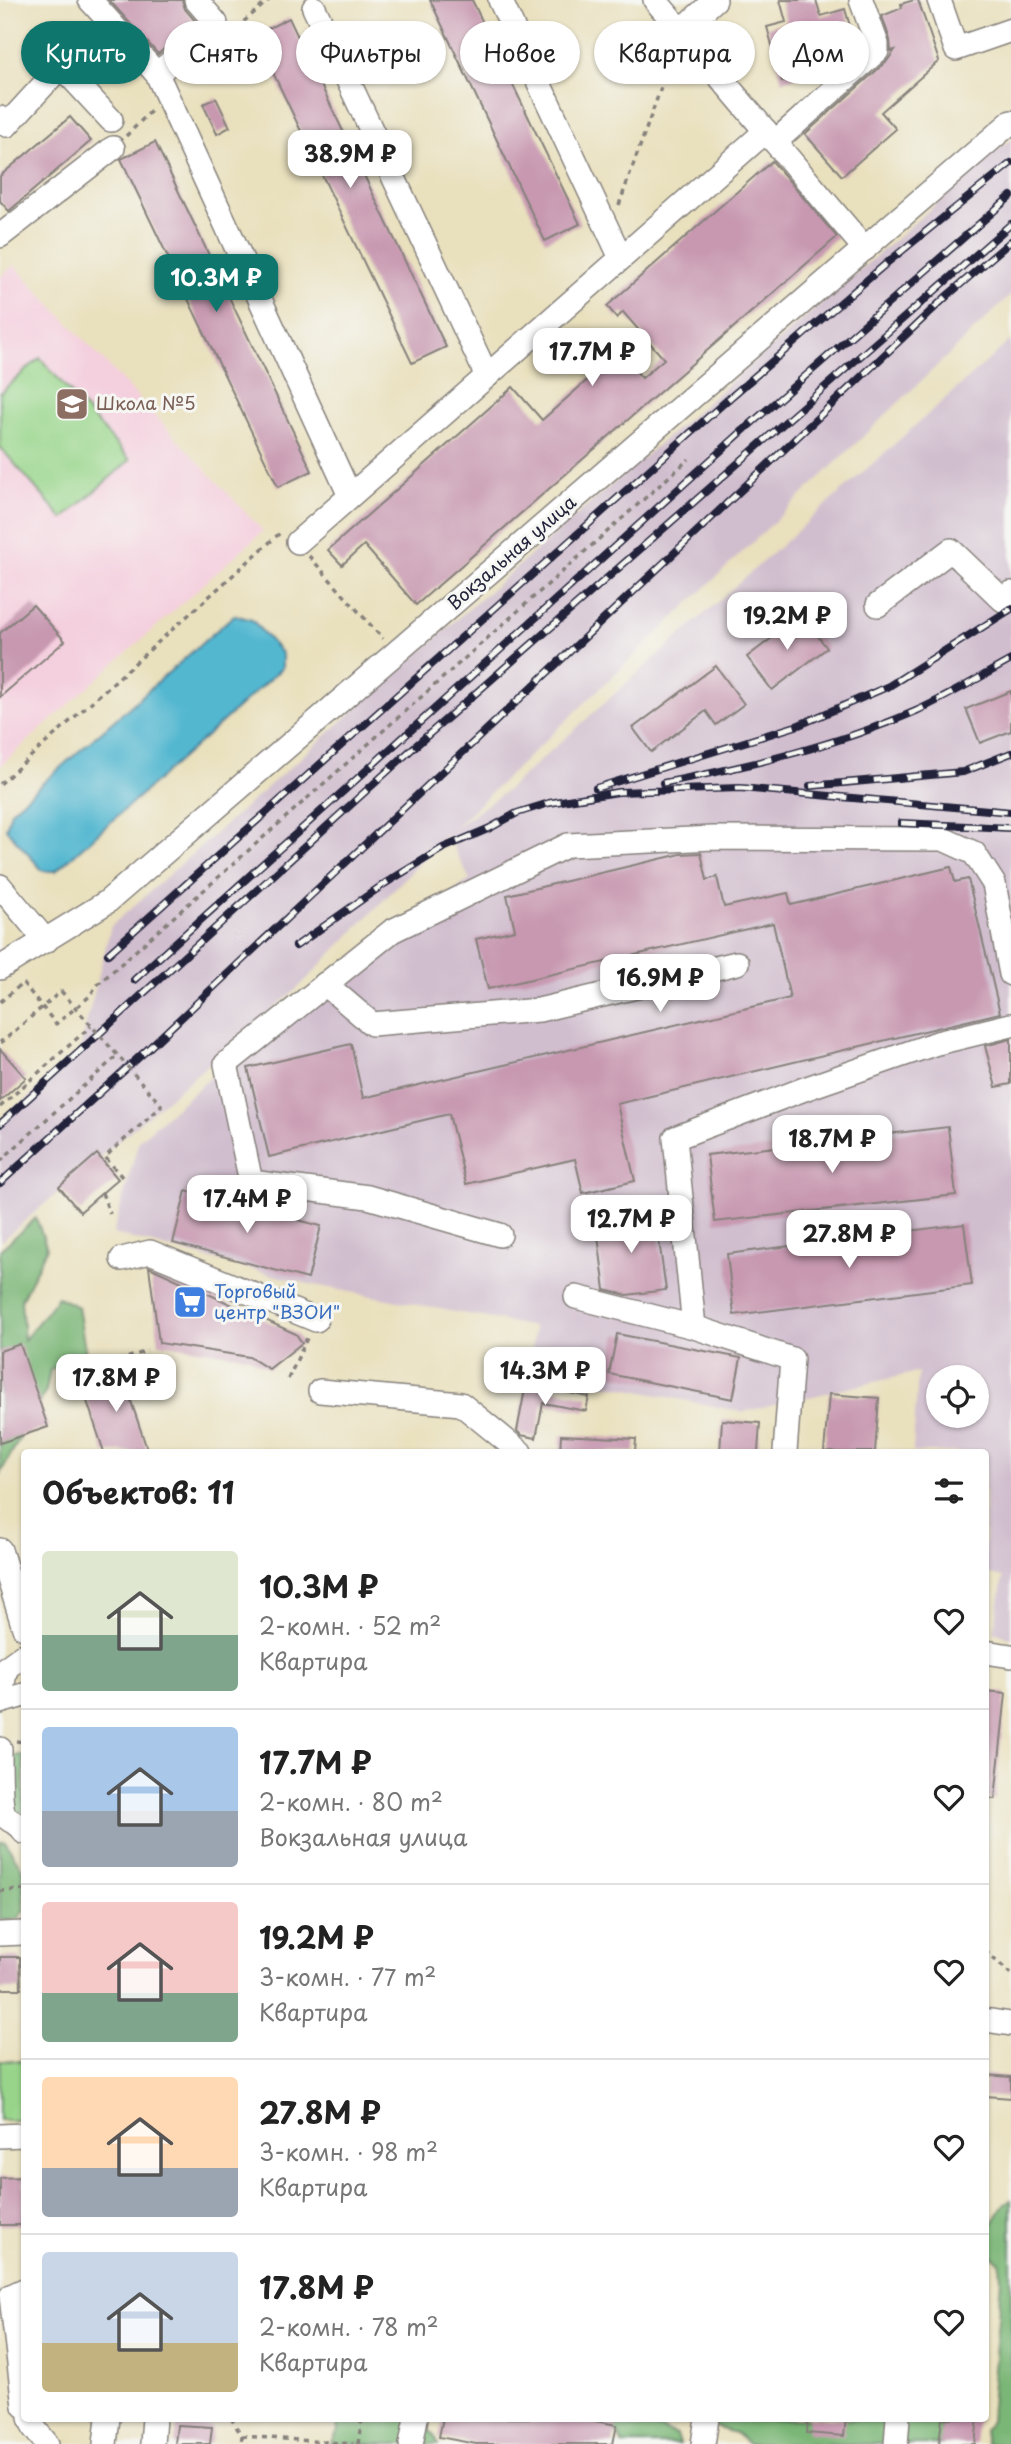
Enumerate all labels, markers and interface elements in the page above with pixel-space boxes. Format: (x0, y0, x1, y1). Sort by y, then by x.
chip: Купить (21, 21, 150, 84)
chip: Снять (164, 21, 282, 84)
chip: Фильтры (296, 21, 446, 84)
chip: Новое (460, 21, 580, 84)
chip: Квартира (594, 21, 755, 84)
chip: Дом (769, 21, 869, 84)
pin: 38.9M ₽ (285, 130, 415, 190)
text: 38.9M ₽ (304, 135, 396, 170)
pin: 10.3M ₽ (151, 254, 281, 314)
text: 10.3M ₽ (170, 259, 262, 294)
pin: 17.7M ₽ (527, 328, 657, 388)
text: 17.7M ₽ (549, 333, 635, 368)
school or university icon: Школа №5 (53, 385, 91, 423)
place label: Школа №5 (96, 389, 195, 416)
street label: Вокзальная улица (441, 488, 582, 616)
pin: 19.2M ₽ (722, 592, 852, 652)
text: 19.2M ₽ (743, 597, 831, 632)
pin: 16.9M ₽ (595, 954, 725, 1014)
text: 16.9M ₽ (616, 959, 704, 994)
pin: 18.7M ₽ (767, 1116, 897, 1175)
text: 18.7M ₽ (788, 1120, 876, 1155)
pin: 17.4M ₽ (182, 1176, 312, 1235)
text: 17.4M ₽ (203, 1180, 291, 1215)
pin: 12.7M ₽ (566, 1196, 696, 1255)
text: 12.7M ₽ (587, 1200, 675, 1235)
pin: 27.8M ₽ (784, 1210, 914, 1270)
text: 27.8M ₽ (802, 1215, 896, 1250)
place label: Торговый центр "ВЗОИ" (214, 1277, 340, 1325)
supermarket icon: Торговый центр "ВЗОИ" (171, 1283, 209, 1321)
pin: 14.3M ₽ (480, 1348, 610, 1407)
text: 14.3M ₽ (500, 1352, 590, 1387)
pin: 17.8M ₽ (51, 1354, 181, 1414)
text: 17.8M ₽ (72, 1359, 160, 1394)
map controls (926, 1365, 989, 1428)
button: locate (926, 1365, 989, 1428)
text: Объектов: 11 (42, 1469, 235, 1514)
icon: filters (930, 1472, 968, 1510)
text: 10.3M ₽ (259, 1563, 378, 1608)
icon: home (98, 1579, 182, 1663)
icon: heart (930, 1602, 968, 1640)
text: 2-комн. · 52 m² (259, 1608, 441, 1643)
text: Квартира (259, 1643, 367, 1678)
text: 17.7M ₽ (259, 1739, 372, 1784)
icon: home (98, 1755, 182, 1839)
icon: heart (930, 1778, 968, 1816)
text: 2-комн. · 80 m² (259, 1784, 443, 1819)
text: Вокзальная улица (259, 1819, 467, 1854)
text: 19.2M ₽ (259, 1914, 374, 1959)
icon: home (98, 1930, 182, 2014)
icon: heart (930, 1953, 968, 1991)
text: 3-комн. · 77 m² (259, 1959, 436, 1994)
text: Квартира (259, 1994, 367, 2029)
text: 27.8M ₽ (259, 2089, 381, 2134)
icon: home (98, 2105, 182, 2189)
icon: heart (930, 2128, 968, 2166)
text: 3-комн. · 98 m² (259, 2134, 438, 2169)
text: Квартира (259, 2169, 367, 2204)
text: 17.8M ₽ (259, 2264, 374, 2309)
icon: home (98, 2280, 182, 2364)
icon: heart (930, 2303, 968, 2341)
text: 2-комн. · 78 m² (259, 2309, 439, 2344)
text: Квартира (259, 2344, 367, 2379)

